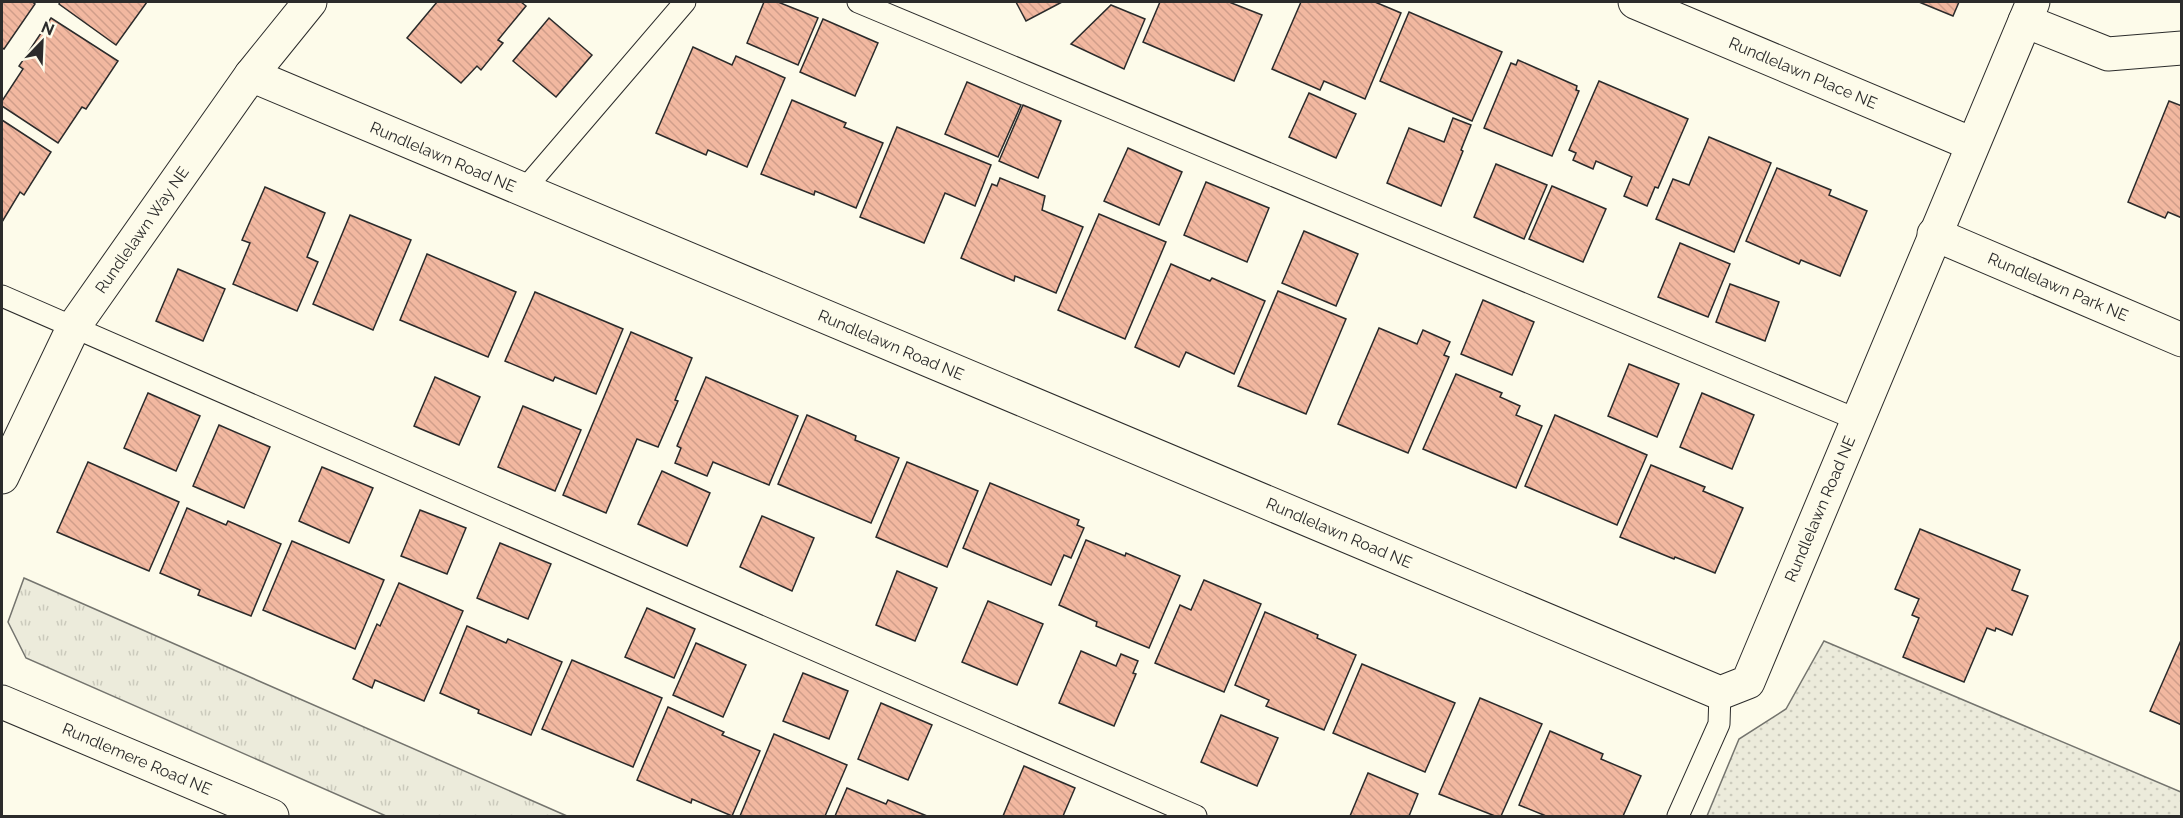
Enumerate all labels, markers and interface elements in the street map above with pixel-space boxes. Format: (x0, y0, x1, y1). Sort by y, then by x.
north arrow (12, 12, 72, 72)
text: N (38, 18, 57, 40)
street label: Rundlelawn Place NE (1726, 33, 1880, 113)
street label: Rundlelawn Road NE (367, 118, 519, 196)
street label: Rundlelawn Way NE (91, 163, 193, 297)
street label: Rundlelawn Park NE (1985, 249, 2131, 325)
street label: Rundlelawn Road NE (815, 306, 967, 384)
street label: Rundlelawn Road NE (1781, 433, 1859, 585)
street label: Rundlelawn Road NE (1263, 494, 1415, 572)
street label: Rundlemere Road NE (59, 719, 215, 799)

